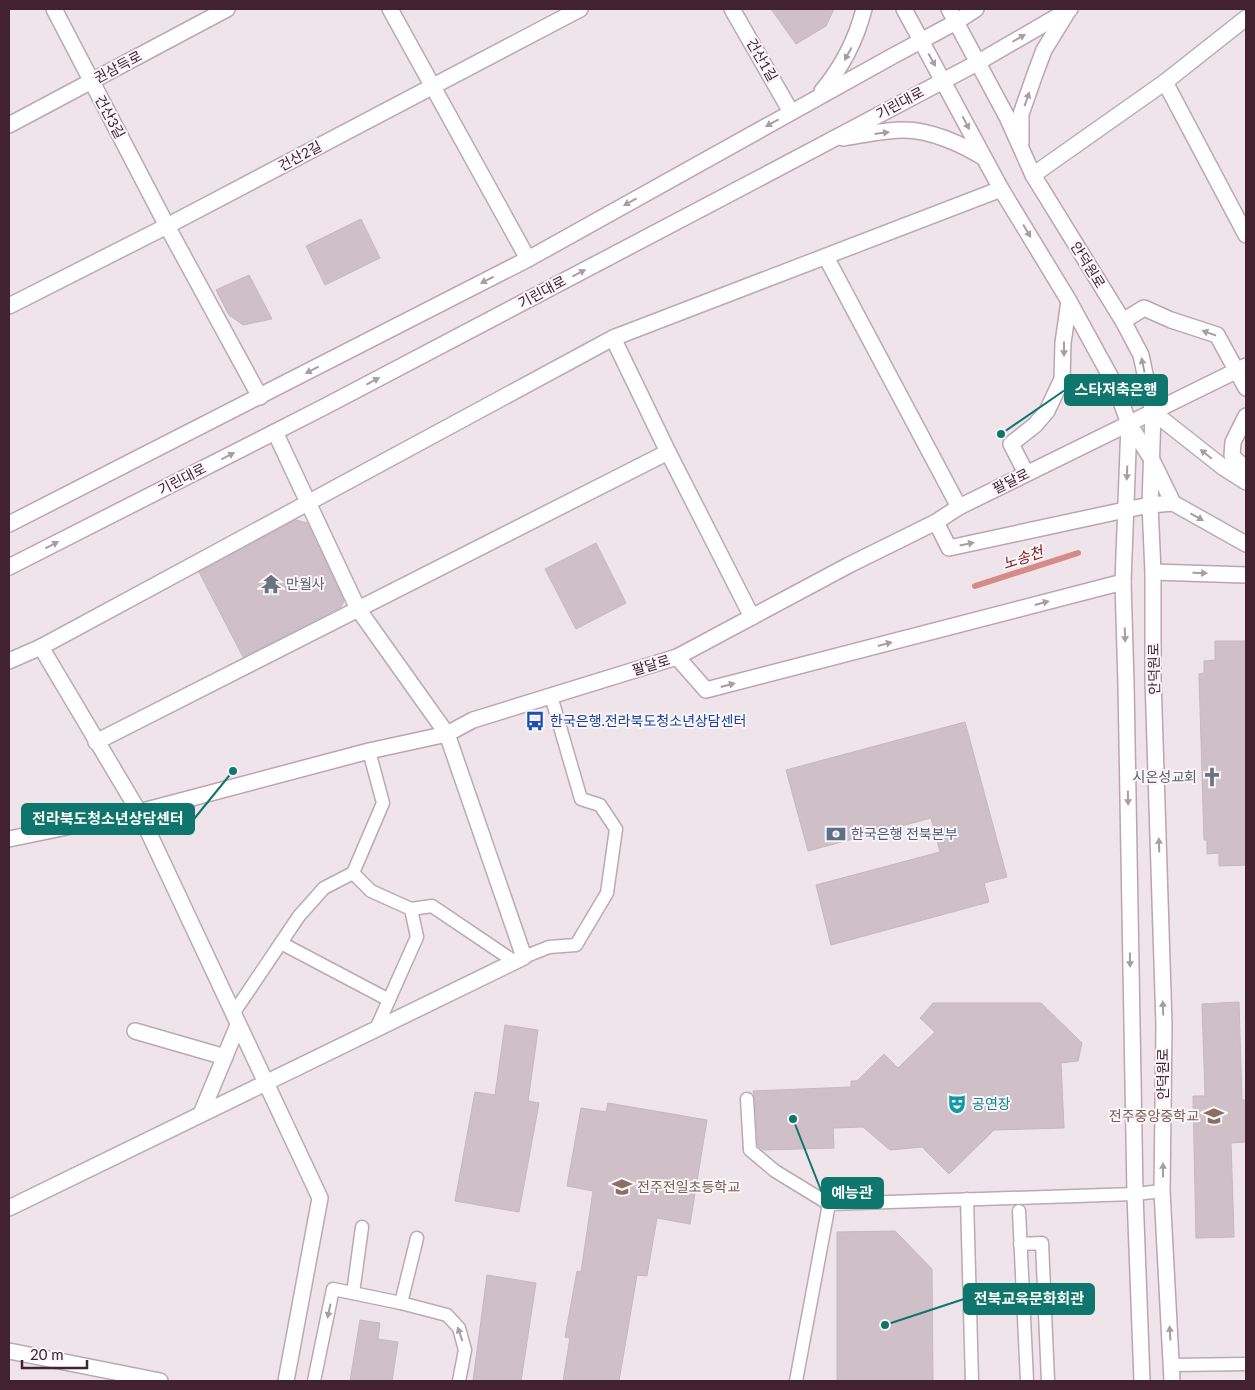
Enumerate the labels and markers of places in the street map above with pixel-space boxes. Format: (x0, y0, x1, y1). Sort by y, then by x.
callout: 스타저축은행 (1065, 375, 1167, 405)
temple icon: 만월사 (260, 573, 282, 595)
place label: 만월사 (286, 575, 325, 592)
bus stop icon: 한국은행.전라북도청소년상담센터 (524, 710, 546, 732)
place label: 한국은행.전라북도청소년상담센터 (550, 712, 747, 729)
church icon: 시온성교회 (1201, 766, 1223, 788)
place label: 시온성교회 (1133, 768, 1197, 785)
callout: 전라북도청소년상담센터 (22, 804, 194, 834)
bank icon: 한국은행 전북본부 (825, 823, 847, 845)
place label: 한국은행 전북본부 (851, 825, 958, 842)
theatre icon: 공연장 (946, 1093, 968, 1115)
place label: 공연장 (972, 1095, 1011, 1112)
school or university icon: 전주중앙중학교 (1203, 1105, 1225, 1127)
place label: 전주중앙중학교 (1109, 1107, 1199, 1124)
school or university icon: 전주전일초등학교 (611, 1176, 633, 1198)
place label: 전주전일초등학교 (637, 1178, 740, 1195)
callout: 예능관 (822, 1178, 883, 1208)
callout: 전북교육문화회관 (964, 1284, 1094, 1314)

